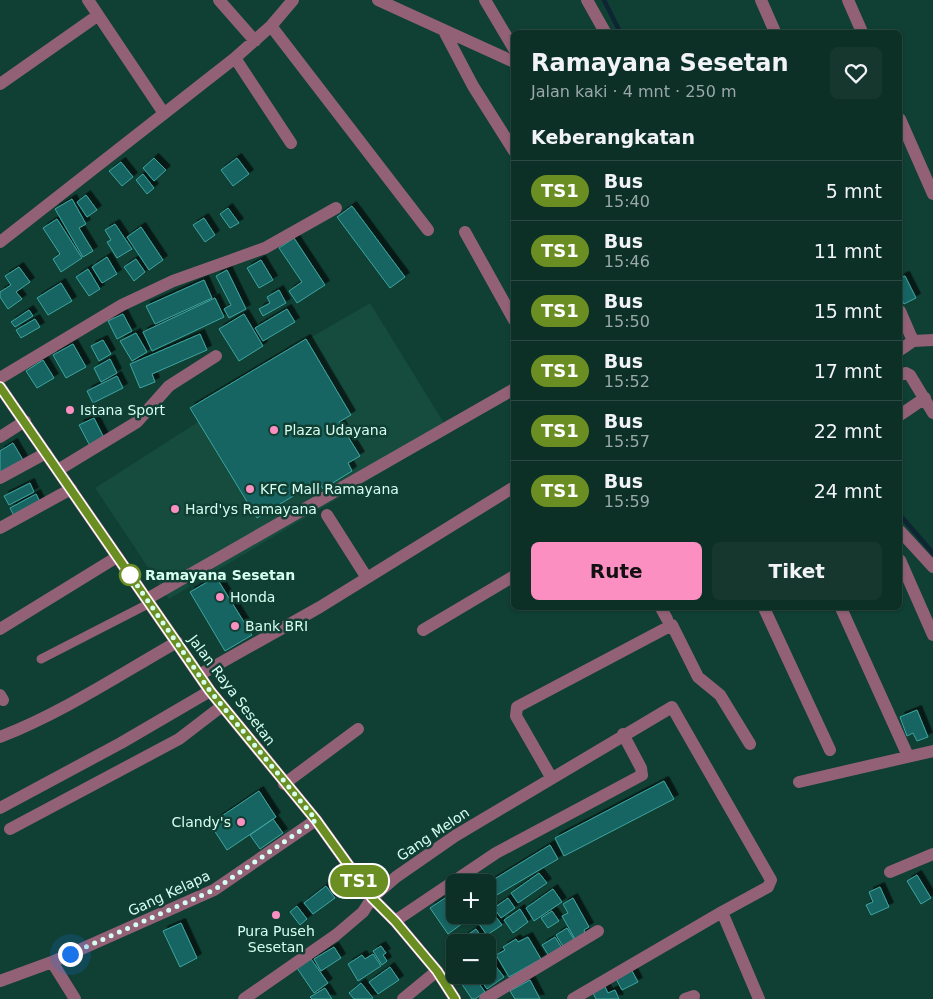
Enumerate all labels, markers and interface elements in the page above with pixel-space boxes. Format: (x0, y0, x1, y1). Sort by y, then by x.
button: heart (830, 47, 882, 99)
text: Ramayana Sesetan (531, 49, 789, 77)
text: Jalan kaki · 4 mnt · 250 m (531, 82, 737, 101)
text: Keberangkatan (531, 126, 695, 148)
text: Bus (604, 170, 643, 192)
text: TS1 (541, 180, 579, 201)
text: 5 mnt (826, 180, 882, 202)
text: 15:40 (604, 192, 650, 211)
text: Bus (604, 230, 643, 252)
text: TS1 (541, 240, 579, 261)
text: 11 mnt (814, 240, 882, 262)
text: 15:46 (604, 252, 650, 271)
text: Bus (604, 290, 643, 312)
text: TS1 (541, 300, 579, 321)
text: 15 mnt (814, 300, 882, 322)
text: 15:50 (604, 312, 650, 331)
text: Bus (604, 350, 643, 372)
text: TS1 (541, 360, 579, 381)
text: 17 mnt (814, 360, 882, 382)
text: 15:52 (604, 372, 650, 391)
place label: Istana Sport (80, 402, 165, 418)
marker: Istana Sport (64, 404, 76, 416)
text: Bus (604, 410, 643, 432)
text: TS1 (541, 420, 579, 441)
text: 22 mnt (814, 420, 882, 442)
place label: Plaza Udayana (284, 422, 387, 438)
marker: Plaza Udayana (268, 424, 280, 436)
text: 15:57 (604, 432, 650, 451)
text: Bus (604, 470, 643, 492)
text: TS1 (541, 480, 579, 501)
text: 24 mnt (814, 480, 882, 502)
place label: KFC Mall Ramayana (260, 481, 399, 497)
marker: KFC Mall Ramayana (244, 483, 256, 495)
text: 15:59 (604, 492, 650, 511)
place label: Hard'ys Ramayana (185, 501, 317, 517)
marker: Hard'ys Ramayana (169, 503, 181, 515)
button: Rute (531, 542, 702, 600)
button: Tiket (712, 542, 882, 600)
marker: Ramayana Sesetan (119, 564, 141, 586)
place label: Ramayana Sesetan (145, 567, 295, 583)
place label: Honda (230, 589, 275, 605)
marker: Honda (214, 591, 226, 603)
place label: Bank BRI (245, 618, 308, 634)
marker: Bank BRI (229, 620, 241, 632)
street label: Jalan Raya Sesetan (185, 631, 279, 748)
street label: Gang Melon (394, 804, 472, 864)
place label: Clandy's (172, 814, 231, 830)
marker: Clandy's (235, 816, 247, 828)
line badge: TS1 (330, 865, 388, 897)
street label: Gang Kelapa (125, 867, 213, 919)
text: TS1 (340, 870, 378, 891)
map controls (446, 874, 496, 984)
button: + (446, 874, 496, 924)
marker: Pura Puseh Sesetan (270, 909, 282, 921)
place label: Pura Puseh Sesetan (237, 923, 315, 955)
button: − (446, 934, 496, 984)
your location (58, 942, 83, 967)

